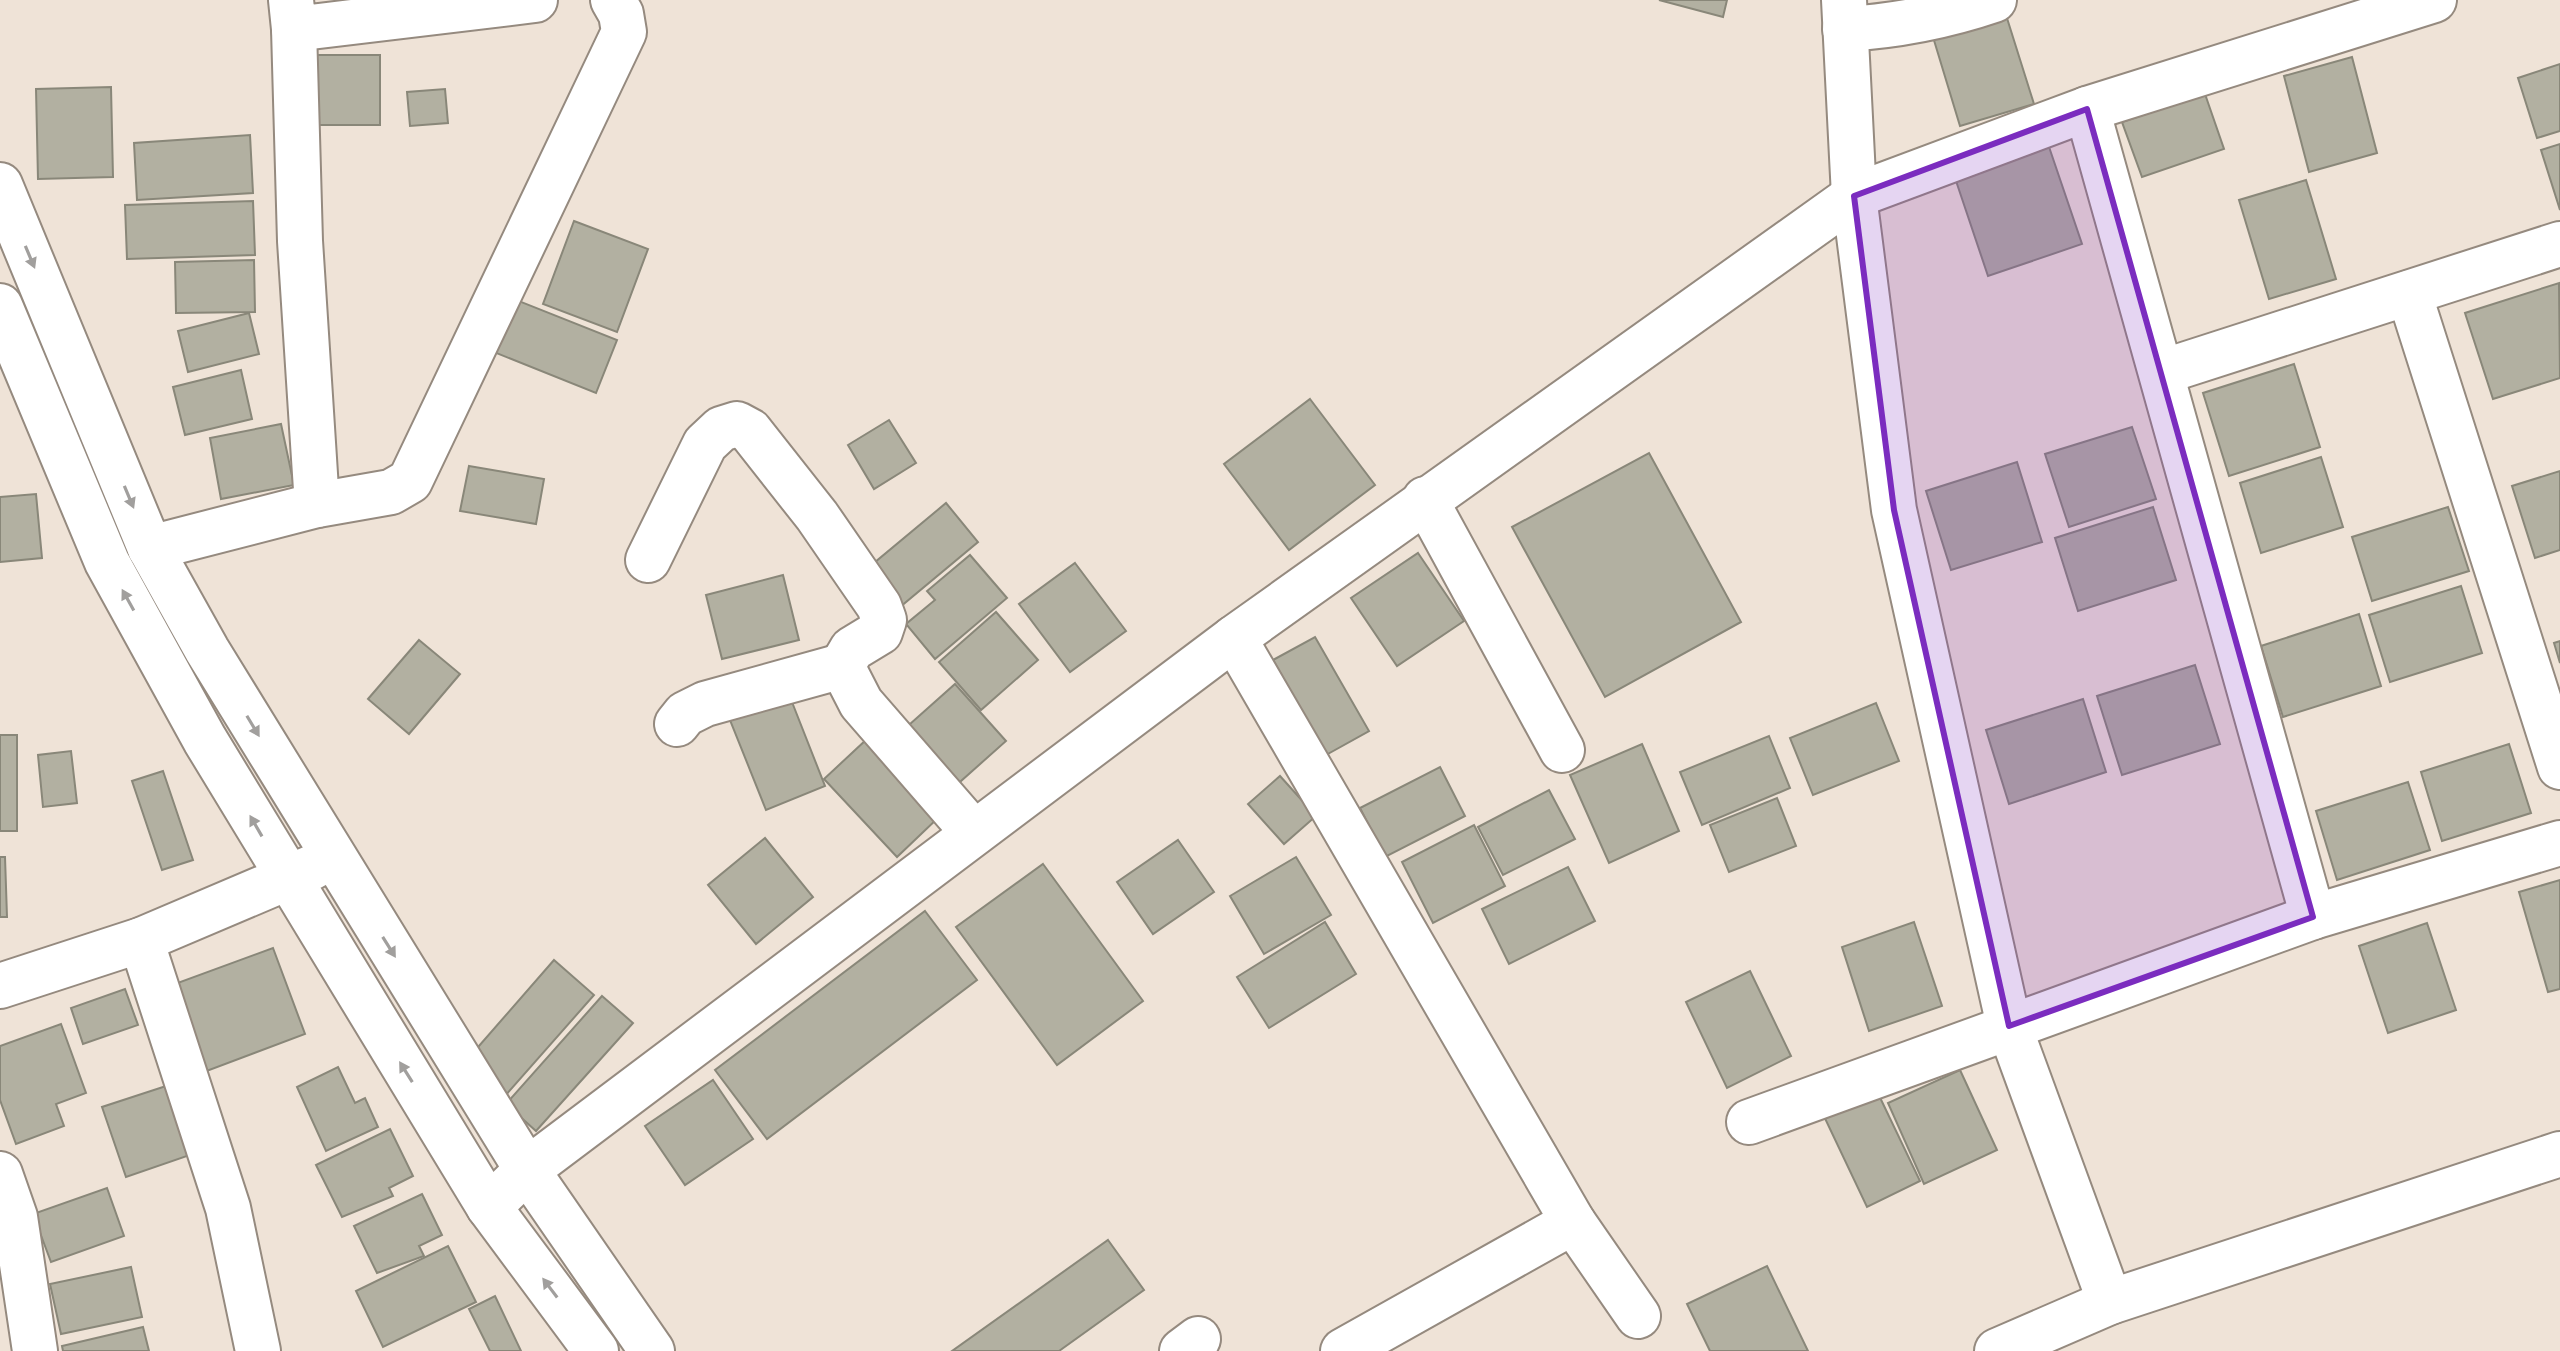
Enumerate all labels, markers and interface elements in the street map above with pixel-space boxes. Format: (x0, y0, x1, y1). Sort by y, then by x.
one-way arrow (23, 245, 36, 269)
one-way arrow (123, 485, 136, 509)
one-way arrow (121, 589, 135, 611)
one-way arrow (246, 715, 260, 737)
one-way arrow (249, 815, 263, 837)
one-way arrow (381, 936, 395, 958)
one-way arrow (399, 1061, 413, 1083)
one-way arrow (542, 1278, 558, 1299)

